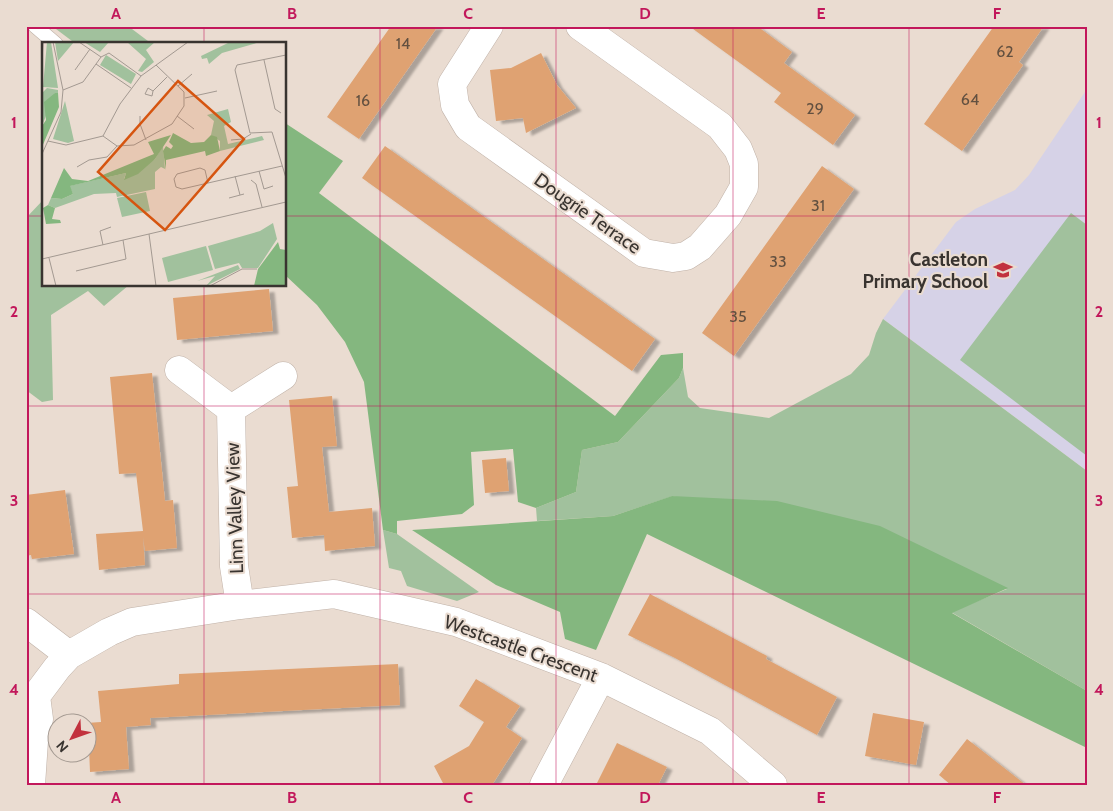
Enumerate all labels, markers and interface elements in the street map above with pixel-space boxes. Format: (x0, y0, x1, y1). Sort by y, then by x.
text: A (111, 4, 121, 23)
text: B (287, 4, 297, 23)
text: C (463, 4, 473, 23)
text: D (639, 4, 651, 23)
text: E (816, 4, 826, 23)
text: F (993, 4, 1002, 23)
house number: 14 (396, 34, 410, 53)
inset map (42, 42, 286, 286)
house number: 62 (996, 42, 1014, 61)
house number: 64 (961, 90, 979, 109)
house number: 16 (356, 91, 370, 110)
house number: 29 (806, 99, 824, 118)
text: 1 (11, 113, 17, 132)
text: 1 (1096, 113, 1102, 132)
street label: Dougrie Terrace (530, 168, 646, 259)
house number: 31 (811, 196, 825, 215)
place label: Castleton Primary School (862, 248, 988, 293)
house number: 33 (769, 252, 787, 271)
school or university icon: Castleton Primary School (992, 259, 1014, 281)
text: 2 (10, 302, 18, 321)
text: 2 (1095, 302, 1103, 321)
house number: 35 (729, 307, 747, 326)
street label: Linn Valley View (221, 442, 248, 574)
text: 3 (10, 491, 18, 510)
text: 3 (1095, 491, 1103, 510)
street label: Westcastle Crescent (441, 610, 601, 687)
text: 4 (9, 680, 19, 699)
text: 4 (1094, 680, 1104, 699)
north arrow (48, 714, 98, 764)
text: N (52, 737, 72, 756)
text: A (111, 788, 121, 807)
text: B (287, 788, 297, 807)
text: C (463, 788, 473, 807)
text: D (639, 788, 651, 807)
text: E (816, 788, 826, 807)
text: F (993, 788, 1002, 807)

